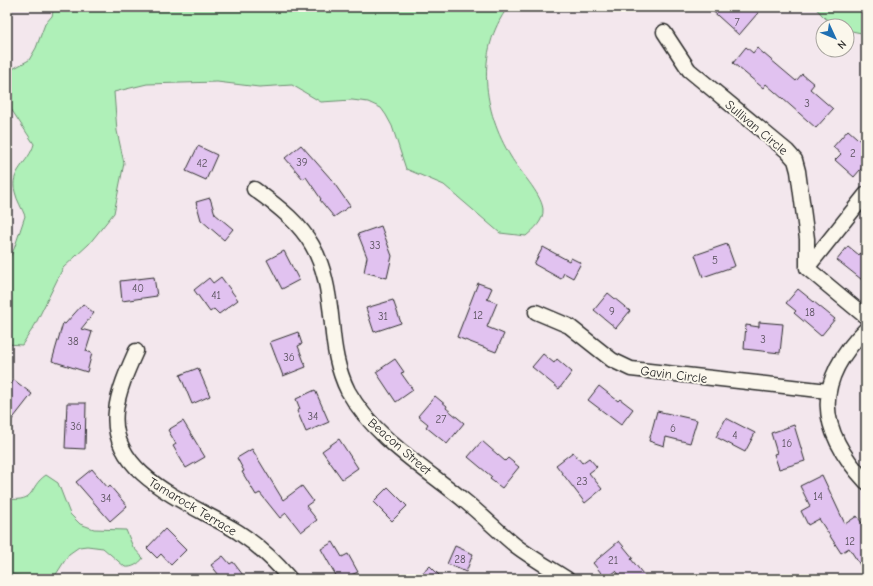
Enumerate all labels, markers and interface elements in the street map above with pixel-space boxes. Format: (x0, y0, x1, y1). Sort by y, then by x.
house number: 7 (734, 16, 740, 29)
north arrow (815, 18, 855, 58)
text: N (835, 37, 849, 52)
street label: Sullivan Circle (722, 97, 791, 158)
house number: 3 (804, 97, 810, 110)
house number: 2 (850, 147, 856, 160)
house number: 39 (296, 156, 308, 169)
house number: 42 (196, 157, 208, 170)
house number: 33 (369, 239, 381, 252)
house number: 5 (712, 254, 718, 267)
house number: 40 (132, 282, 144, 295)
house number: 41 (211, 289, 221, 302)
house number: 9 (609, 305, 615, 318)
house number: 18 (805, 306, 815, 319)
house number: 12 (473, 309, 483, 322)
house number: 31 (378, 310, 388, 323)
house number: 3 (760, 333, 766, 346)
house number: 38 (67, 335, 79, 348)
house number: 36 (283, 351, 295, 364)
street label: Gavin Circle (640, 363, 709, 386)
house number: 34 (308, 410, 318, 423)
house number: 27 (436, 413, 446, 426)
street label: Beacon Street (365, 415, 435, 479)
house number: 36 (70, 420, 82, 433)
house number: 6 (670, 422, 676, 435)
house number: 4 (732, 429, 738, 442)
house number: 16 (782, 437, 792, 450)
street label: Tamarock Terrace (146, 474, 240, 539)
house number: 23 (576, 475, 588, 488)
house number: 14 (813, 490, 823, 503)
house number: 34 (101, 492, 111, 505)
house number: 12 (845, 535, 855, 548)
house number: 28 (454, 553, 466, 566)
house number: 21 (608, 554, 618, 567)

